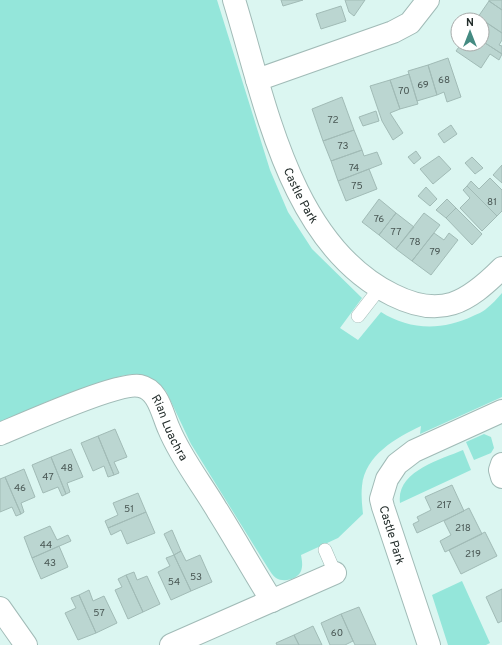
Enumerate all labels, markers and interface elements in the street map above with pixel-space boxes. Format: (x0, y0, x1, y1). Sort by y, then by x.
north arrow (450, 12, 490, 52)
text: N (466, 16, 474, 30)
house number: 68 (438, 74, 450, 87)
house number: 69 (417, 79, 429, 92)
house number: 70 (398, 85, 410, 98)
house number: 72 (327, 114, 339, 127)
house number: 73 (337, 140, 349, 153)
house number: 74 (349, 162, 359, 175)
street label: Castle Park (279, 165, 321, 227)
house number: 75 (351, 180, 363, 193)
house number: 81 (487, 196, 497, 209)
house number: 76 (374, 213, 384, 226)
house number: 77 (391, 226, 401, 239)
house number: 78 (409, 236, 421, 249)
house number: 79 (429, 246, 441, 259)
street label: Rian Luachra (147, 392, 191, 464)
house number: 48 (61, 462, 73, 475)
house number: 47 (42, 471, 54, 484)
house number: 46 (14, 482, 26, 495)
house number: 217 (436, 499, 452, 512)
house number: 51 (124, 503, 134, 516)
street label: Castle Park (374, 504, 408, 567)
house number: 218 (455, 522, 471, 535)
house number: 44 (40, 539, 52, 552)
house number: 219 (465, 548, 481, 561)
house number: 43 (44, 557, 56, 570)
house number: 53 (190, 571, 202, 584)
house number: 54 (168, 576, 180, 589)
house number: 57 (93, 607, 105, 620)
house number: 60 (331, 627, 343, 640)

